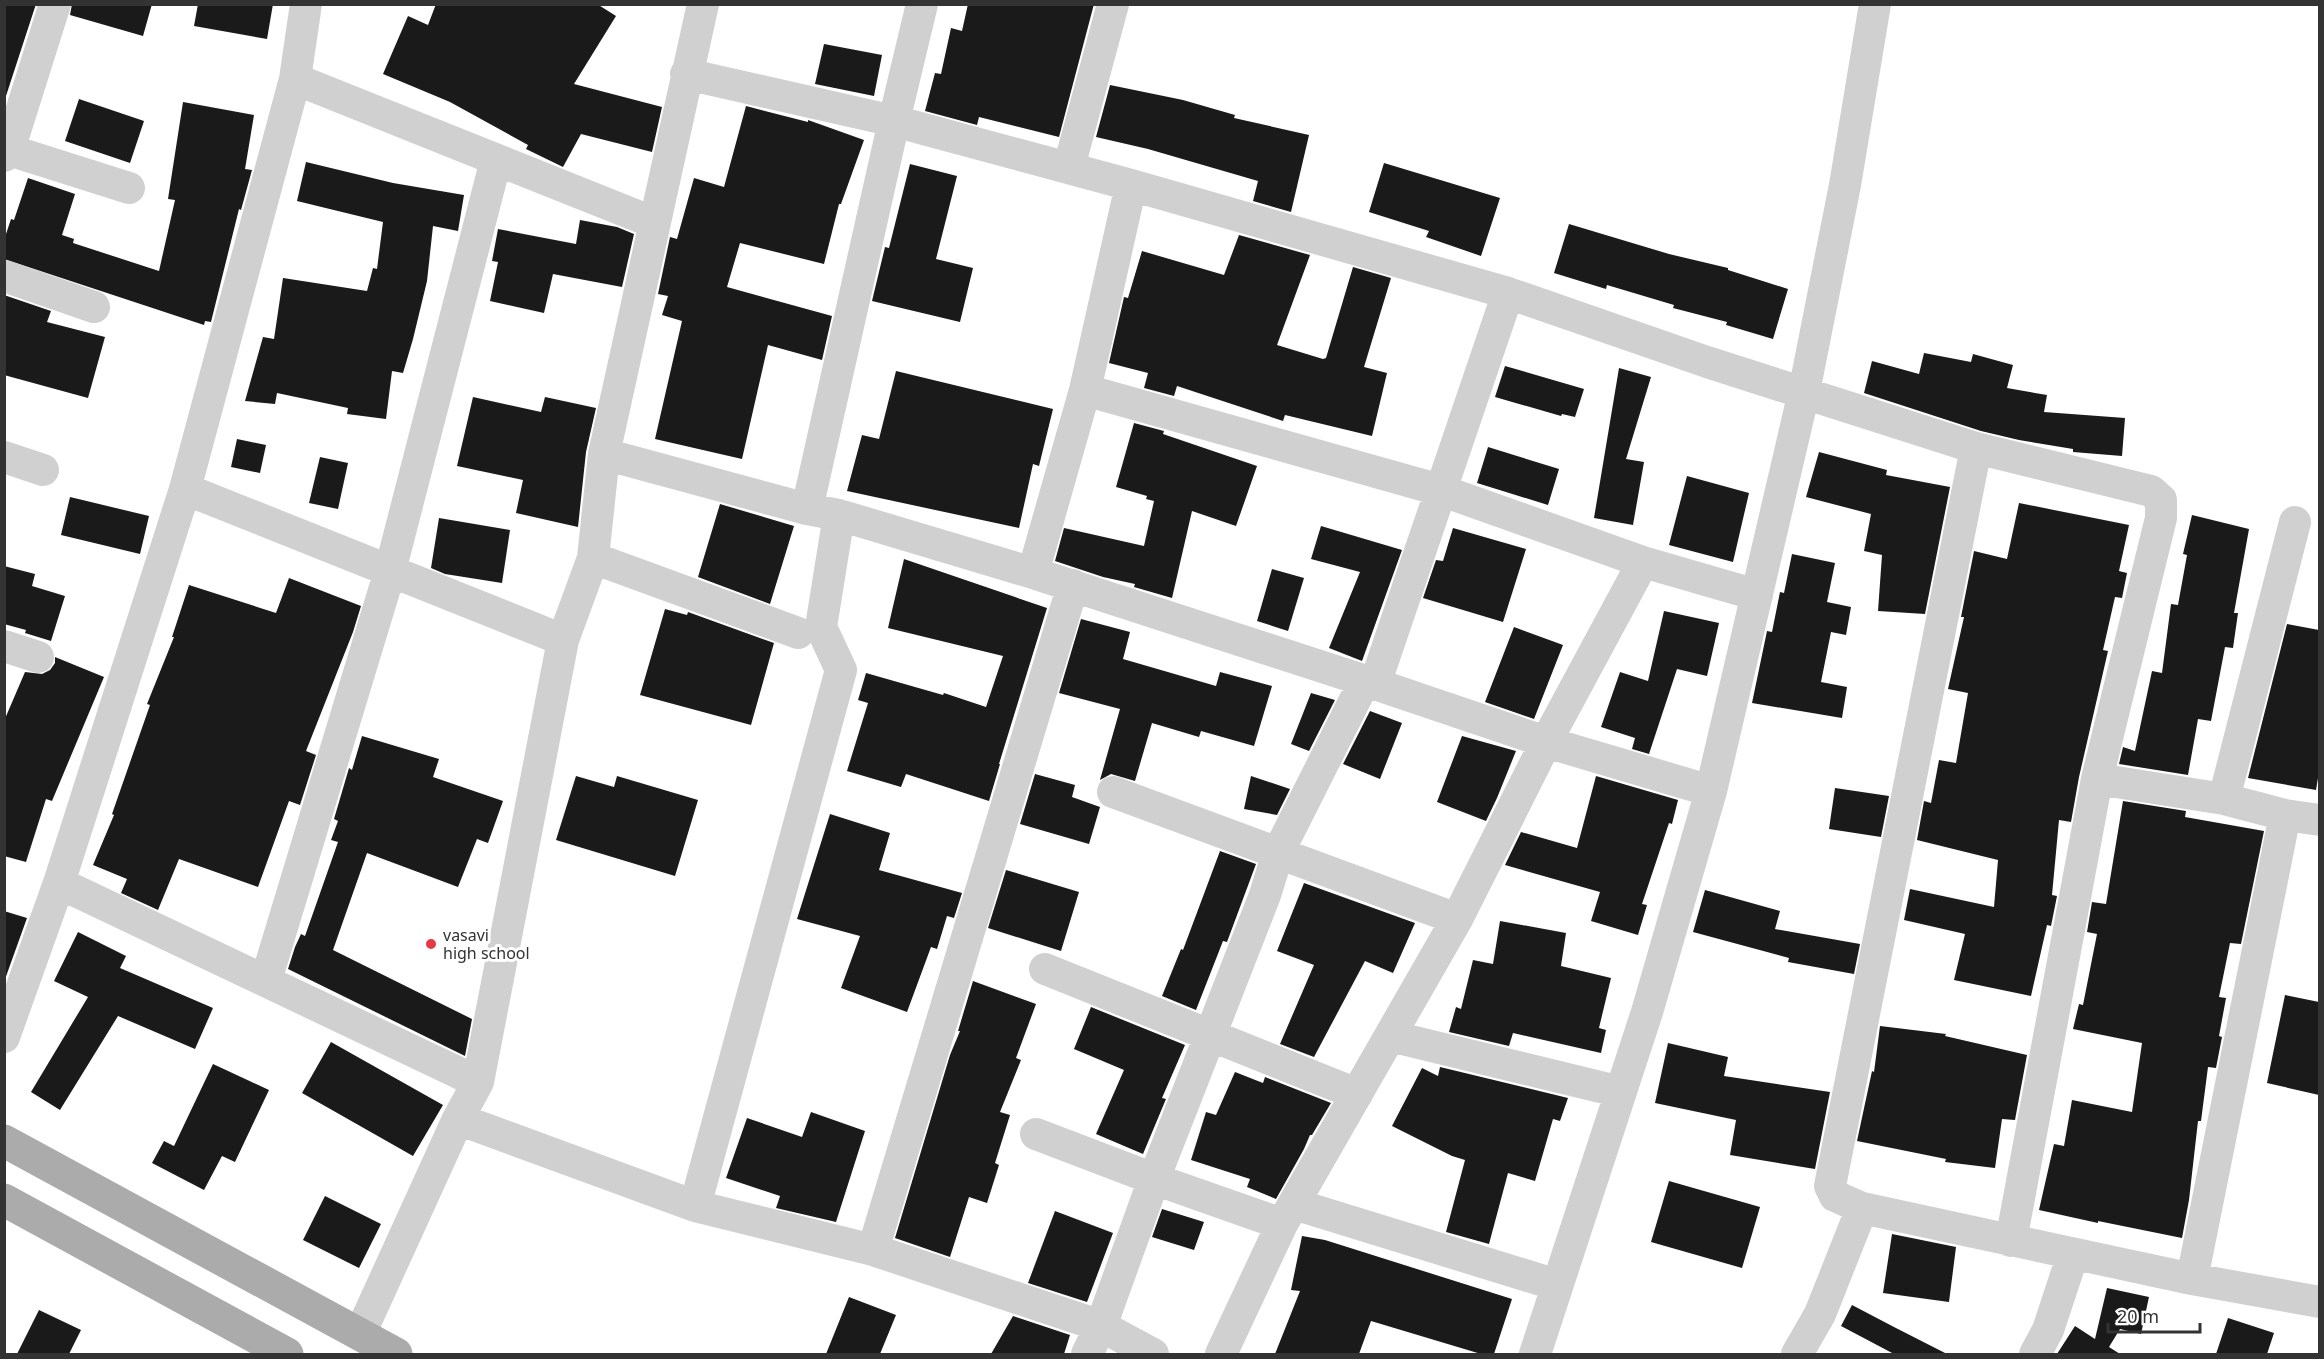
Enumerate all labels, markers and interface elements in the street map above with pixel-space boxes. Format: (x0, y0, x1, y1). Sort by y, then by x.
place label: vasavi high school (443, 924, 530, 964)
marker: vasavi high school (424, 937, 438, 951)
scale bar (2108, 1296, 2200, 1334)
text: 20 m (2117, 1304, 2159, 1328)

